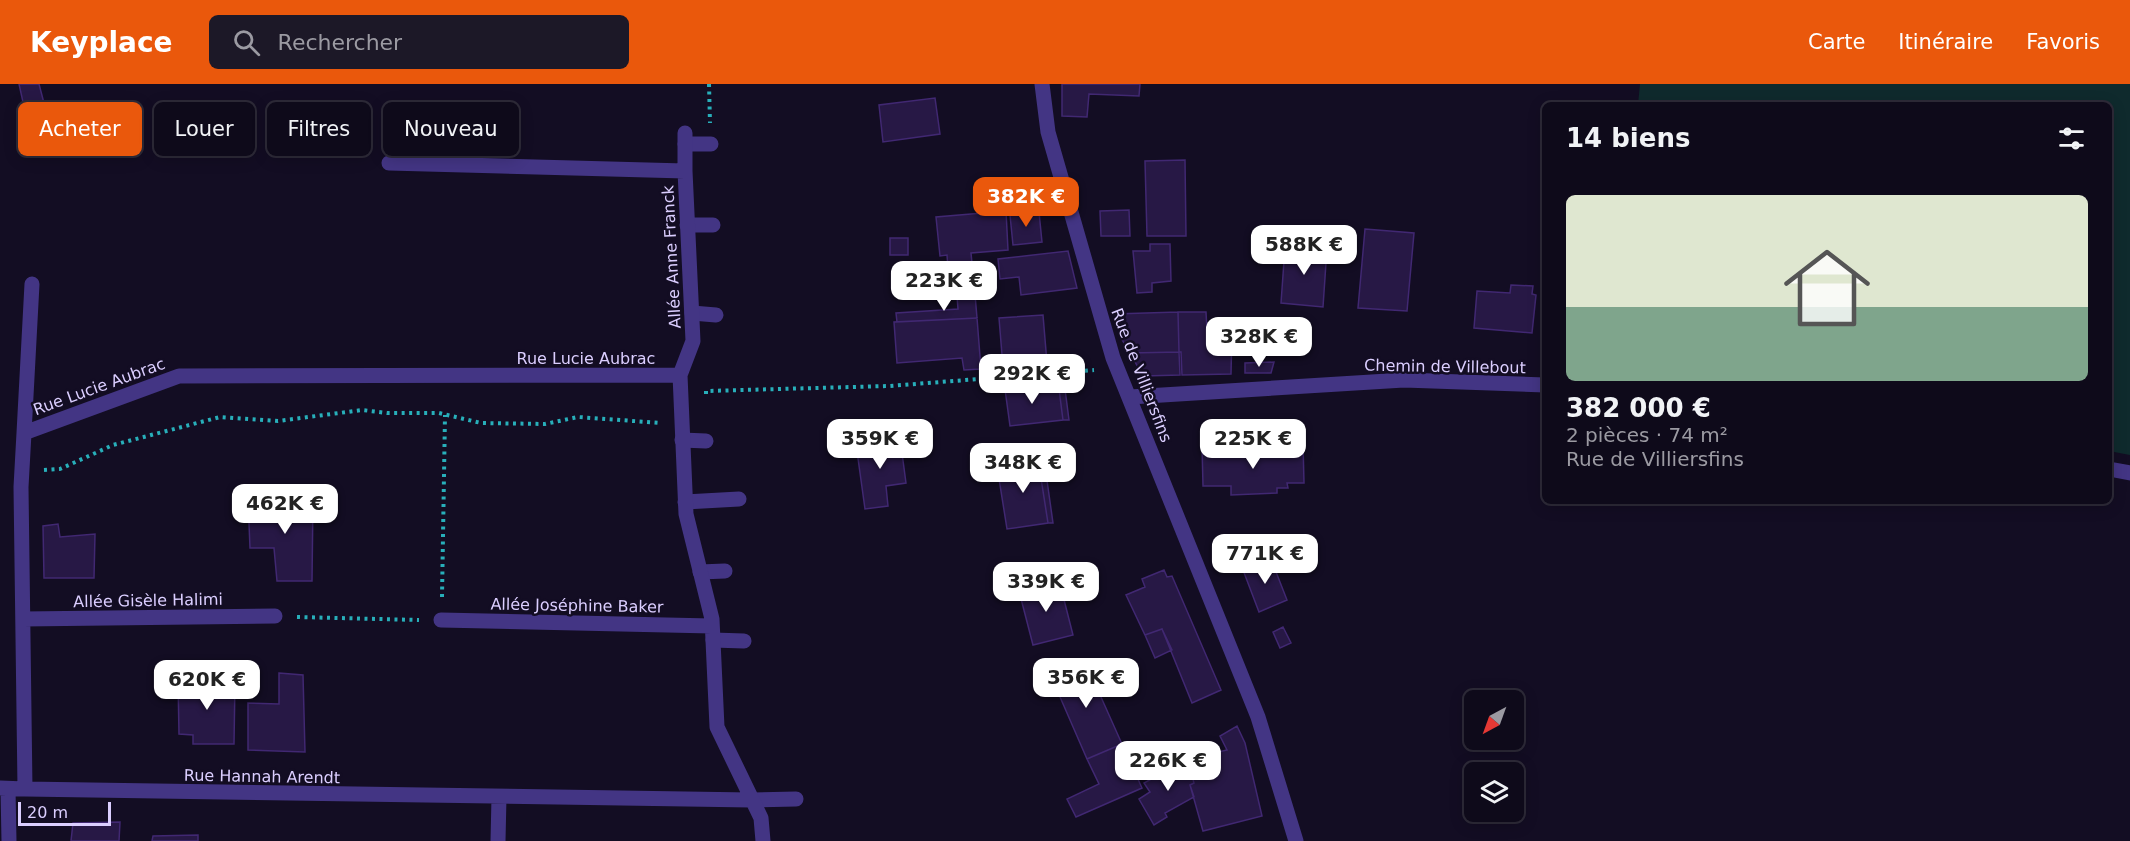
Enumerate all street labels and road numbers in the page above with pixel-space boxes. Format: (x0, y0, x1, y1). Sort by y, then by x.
street label: Allée Anne Franck (658, 184, 685, 329)
street label: Rue de Villiersfins (1107, 305, 1176, 445)
street label: Rue Lucie Aubrac (517, 349, 655, 368)
street label: Rue Lucie Aubrac (31, 354, 168, 419)
street label: Chemin de Villebout (1364, 356, 1526, 377)
street label: Allée Gisèle Halimi (73, 590, 223, 611)
street label: Allée Joséphine Baker (490, 594, 664, 617)
street label: Rue Hannah Arendt (184, 766, 340, 787)

